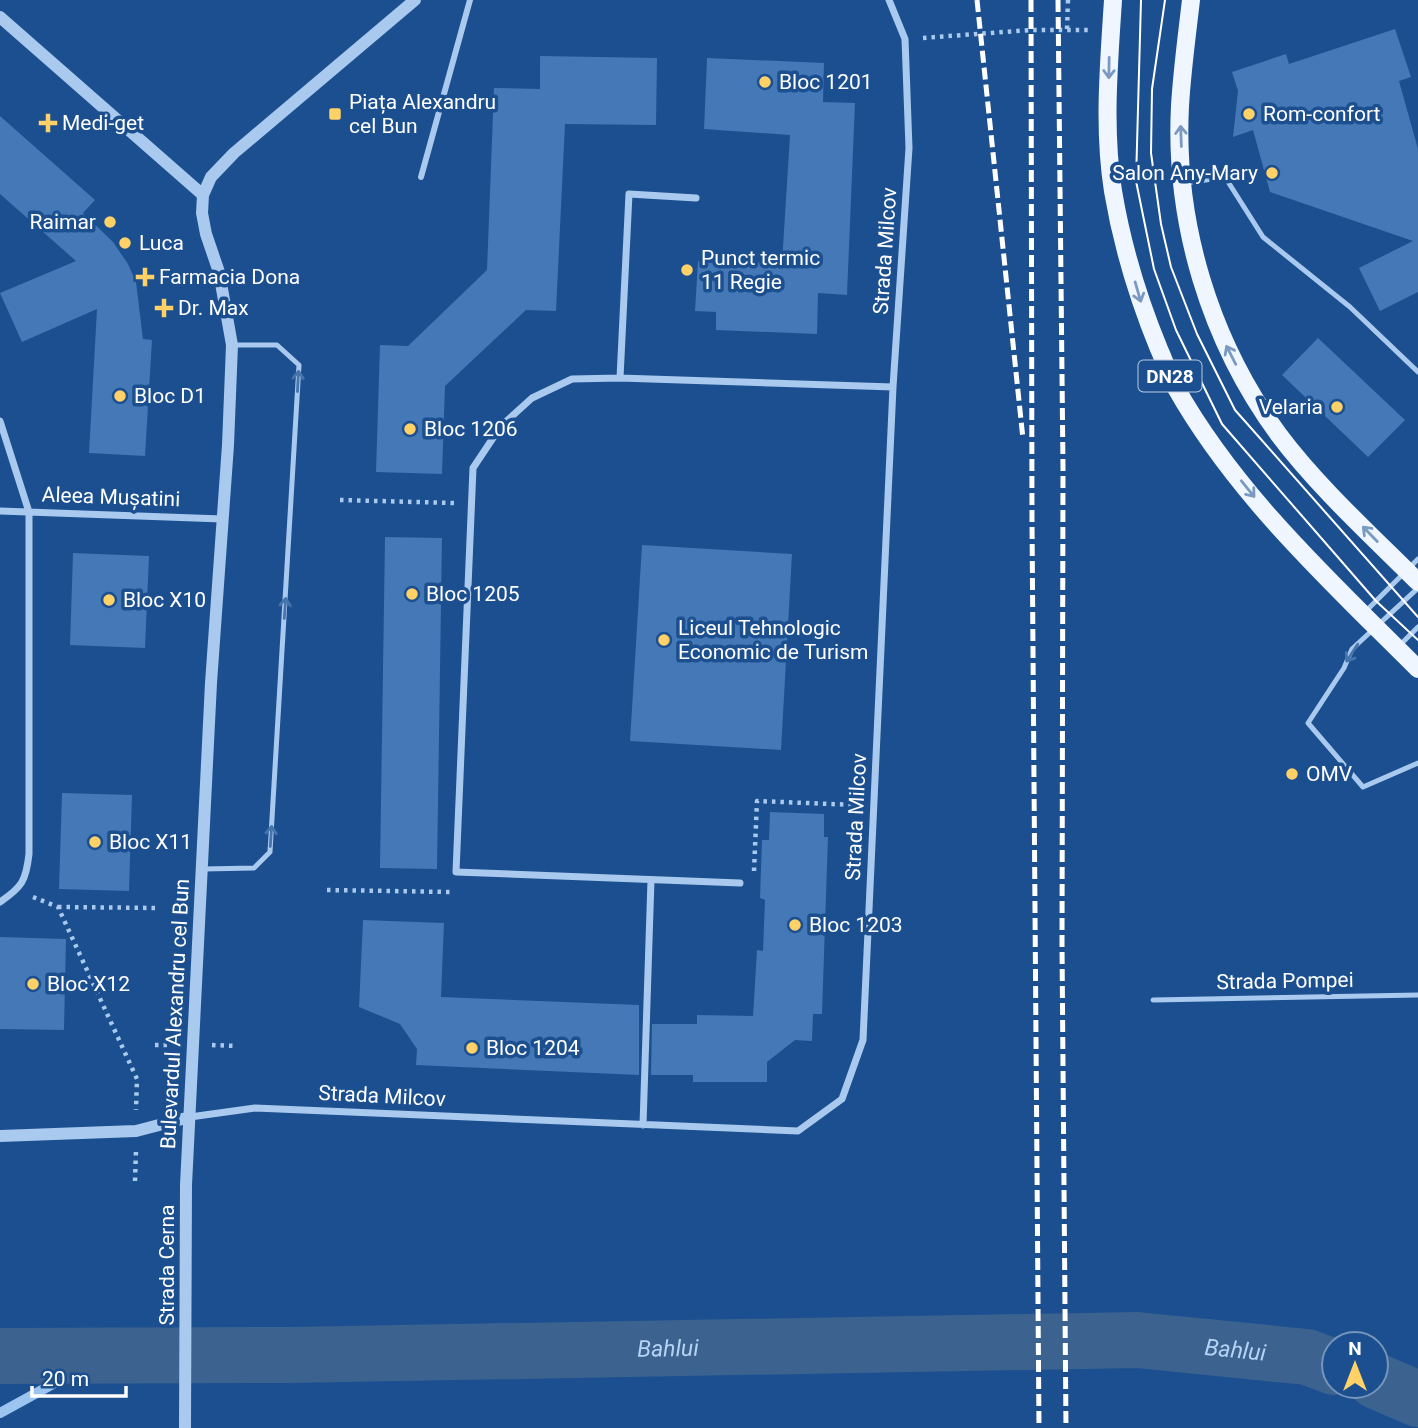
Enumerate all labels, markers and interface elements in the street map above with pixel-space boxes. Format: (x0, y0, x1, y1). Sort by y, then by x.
one-way arrow (1102, 56, 1116, 79)
place label: Bloc 1201 (779, 70, 873, 94)
marker: Bloc 1201 (757, 74, 773, 90)
place label: Piața Alexandru cel Bun (349, 90, 496, 138)
place label: Rom-confort (1263, 102, 1381, 126)
marker: Piața Alexandru cel Bun (327, 106, 343, 122)
marker: Rom-confort (1241, 106, 1257, 122)
place label: Medi-get (62, 111, 144, 135)
marker: Medi-get (40, 115, 56, 131)
one-way arrow (1174, 125, 1187, 148)
place label: Salon Any-Mary (1112, 161, 1258, 185)
marker: Salon Any-Mary (1264, 165, 1280, 181)
street label: Strada Milcov (869, 187, 901, 315)
place label: Raimar (30, 210, 96, 234)
marker: Raimar (102, 214, 118, 230)
place label: Luca (139, 231, 184, 255)
marker: Luca (117, 235, 133, 251)
place label: Punct termic 11 Regie (701, 246, 820, 294)
marker: Punct termic 11 Regie (679, 262, 695, 278)
place label: Farmacia Dona (159, 265, 300, 289)
marker: Farmacia Dona (137, 269, 153, 285)
one-way arrow (1132, 281, 1145, 303)
place label: Dr. Max (178, 296, 249, 320)
marker: Dr. Max (156, 300, 172, 316)
one-way arrow (1224, 345, 1238, 366)
road number: DN28 (1138, 360, 1202, 392)
one-way arrow (292, 370, 305, 393)
place label: Bloc D1 (134, 384, 206, 408)
marker: Bloc D1 (112, 388, 128, 404)
place label: Velaria (1259, 395, 1323, 419)
marker: Velaria (1329, 399, 1345, 415)
place label: Bloc 1206 (424, 417, 518, 441)
marker: Bloc 1206 (402, 421, 418, 437)
one-way arrow (1240, 480, 1255, 498)
street label: Aleea Mușatini (41, 483, 181, 511)
one-way arrow (1362, 525, 1379, 542)
place label: Bloc 1205 (426, 582, 520, 606)
marker: Bloc 1205 (404, 586, 420, 602)
place label: Bloc X10 (123, 588, 206, 612)
marker: Bloc X10 (101, 592, 117, 608)
one-way arrow (279, 598, 292, 620)
place label: Liceul Tehnologic Economic de Turism (678, 616, 868, 664)
marker: Liceul Tehnologic Economic de Turism (656, 632, 672, 648)
one-way arrow (1345, 643, 1360, 662)
street label: Strada Milcov (841, 753, 871, 881)
place label: OMV (1306, 762, 1353, 786)
marker: OMV (1284, 766, 1300, 782)
one-way arrow (265, 825, 278, 847)
place label: Bloc X11 (109, 830, 192, 854)
marker: Bloc X11 (87, 834, 103, 850)
street label: Bulevardul Alexandru cel Bun (156, 878, 194, 1150)
place label: Bloc 1203 (809, 913, 903, 937)
marker: Bloc 1203 (787, 917, 803, 933)
street label: Strada Pompei (1216, 968, 1354, 994)
place label: Bloc X12 (47, 972, 130, 996)
marker: Bloc X12 (25, 976, 41, 992)
place label: Bloc 1204 (486, 1036, 580, 1060)
marker: Bloc 1204 (464, 1040, 480, 1056)
street label: Strada Milcov (318, 1081, 446, 1111)
street label: Strada Cerna (155, 1205, 179, 1325)
north arrow (1320, 1330, 1390, 1400)
water label: Bahlui (1203, 1333, 1268, 1366)
water label: Bahlui (637, 1334, 700, 1362)
text: N (1348, 1337, 1362, 1360)
scale bar (32, 1354, 126, 1398)
text: 20 m (42, 1367, 89, 1391)

